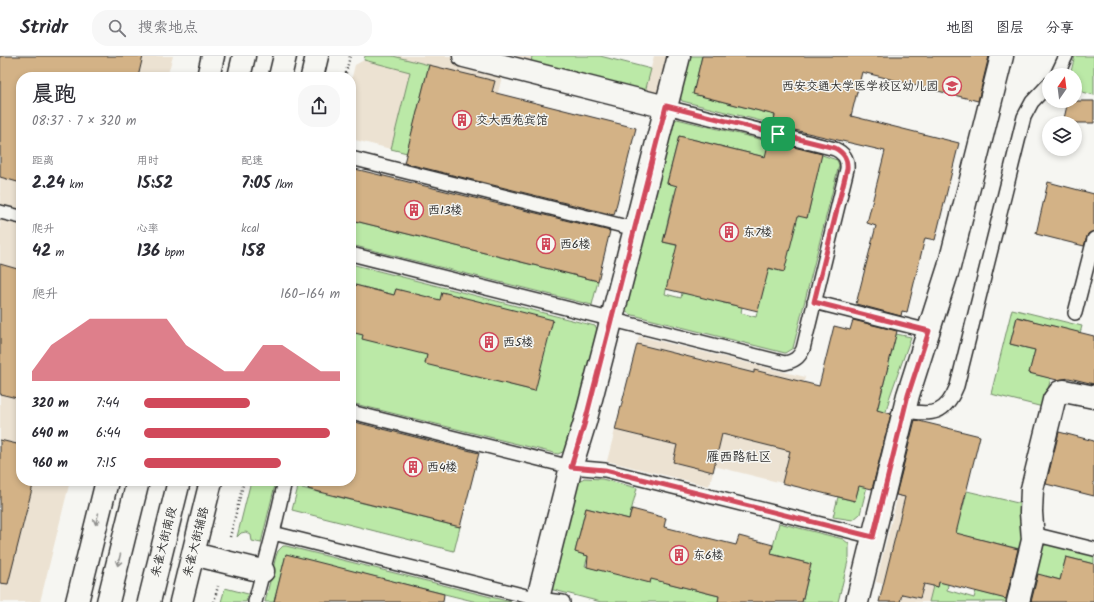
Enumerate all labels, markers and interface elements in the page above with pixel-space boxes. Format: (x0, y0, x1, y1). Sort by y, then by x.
search box (92, 10, 372, 46)
text: Stridr (20, 13, 68, 43)
text: 搜索地点 (138, 16, 198, 40)
icon: search (106, 17, 128, 39)
text: 地图 (946, 17, 974, 39)
text: 图层 (996, 17, 1024, 39)
text: 分享 (1046, 17, 1074, 39)
north arrow (1042, 68, 1082, 108)
map controls (1042, 68, 1082, 156)
school or university icon: 西安交通大学医学校区幼儿园 (941, 75, 963, 97)
place label: 西安交通大学医学校区幼儿园 (782, 77, 938, 96)
text: 晨跑 (32, 78, 76, 113)
button: share (298, 85, 340, 127)
building icon: 交大西苑宾馆 (451, 109, 473, 131)
text: 08:37 · 7 × 320 m (32, 111, 136, 132)
place label: 交大西苑宾馆 (476, 111, 548, 130)
button: layers (1042, 116, 1082, 156)
pin (761, 117, 795, 151)
icon: arrive (767, 123, 789, 145)
text: 距离 (32, 152, 54, 170)
text: 用时 (137, 152, 159, 170)
text: 配速 (241, 152, 263, 170)
text: 2.24 (32, 170, 65, 197)
text: 15:52 (137, 170, 173, 197)
text: 7:05 (241, 170, 271, 197)
text: km (65, 176, 83, 194)
text: /km (271, 176, 293, 194)
building icon: 西13楼 (403, 199, 425, 221)
place label: 西13楼 (428, 201, 463, 220)
text: 爬升 (32, 220, 54, 238)
text: 心率 (137, 220, 159, 238)
text: kcal (241, 220, 259, 238)
building icon: 东7楼 (718, 221, 740, 243)
place label: 东7楼 (743, 223, 773, 242)
building icon: 西6楼 (535, 233, 557, 255)
place label: 西6楼 (560, 235, 591, 254)
text: 42 (32, 238, 51, 265)
text: 136 (137, 238, 160, 265)
text: 158 (241, 238, 265, 265)
text: m (51, 244, 64, 262)
text: bpm (160, 244, 185, 262)
text: 爬升 (32, 284, 58, 305)
text: 160–164 m (280, 284, 340, 305)
building icon: 西5楼 (478, 331, 500, 353)
place label: 西5楼 (503, 333, 533, 352)
text: 320 m (32, 393, 69, 414)
text: 7:44 (96, 393, 120, 414)
text: 640 m (32, 423, 68, 444)
text: 6:44 (96, 423, 121, 444)
district label: 雁西路社区 (706, 447, 772, 468)
text: 960 m (32, 453, 68, 474)
text: 7:15 (96, 453, 116, 474)
building icon: 西4楼 (402, 456, 424, 478)
place label: 西4楼 (427, 458, 458, 477)
street label: 朱雀大街南段 (146, 505, 182, 579)
street label: 朱雀大街辅路 (178, 505, 214, 579)
one-way arrow (93, 512, 101, 525)
building icon: 东6楼 (668, 544, 690, 566)
place label: 东6楼 (693, 546, 724, 565)
one-way arrow (114, 553, 122, 566)

